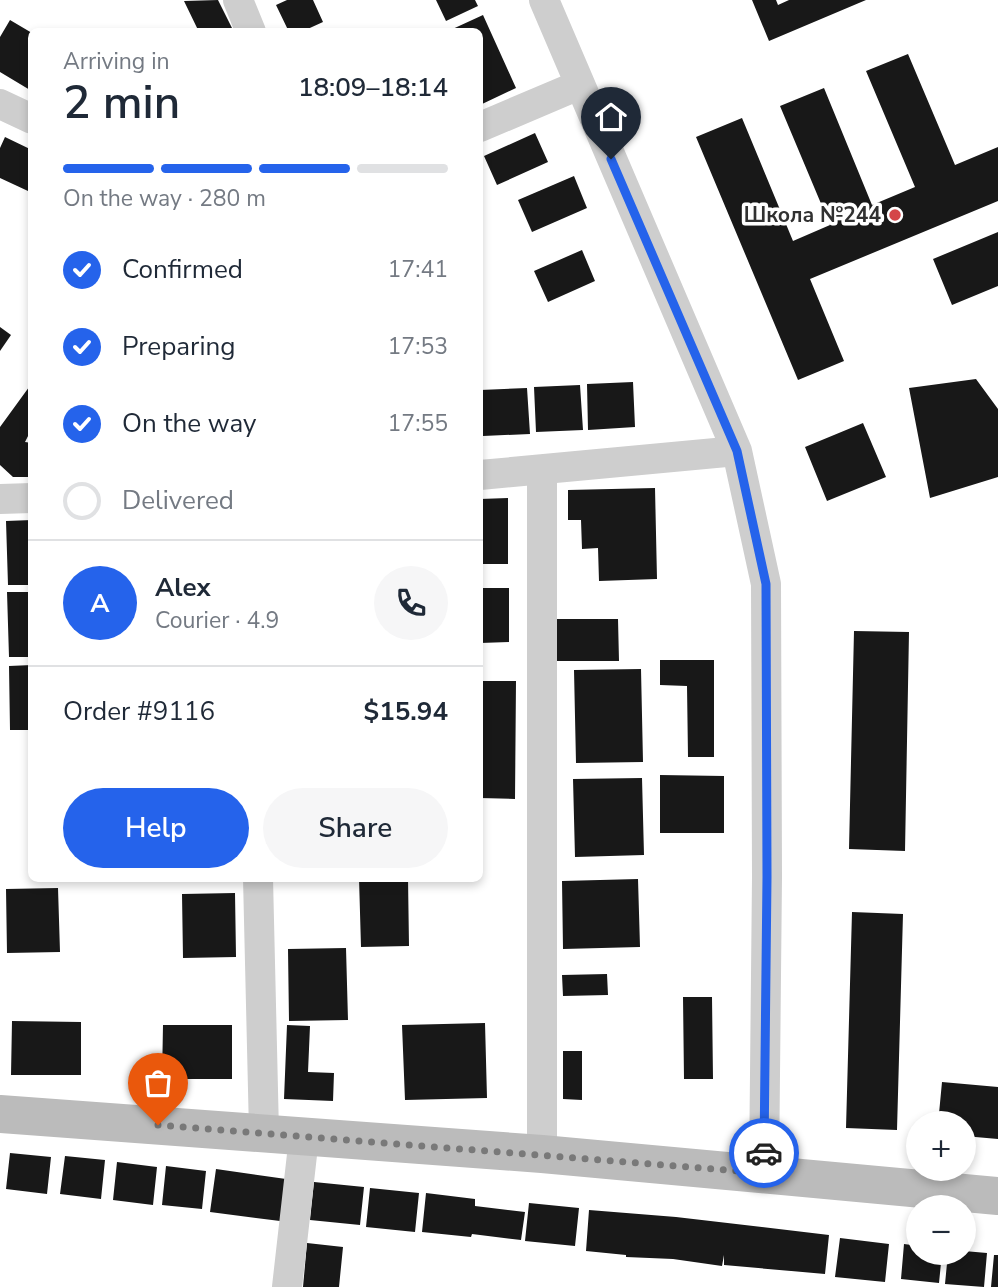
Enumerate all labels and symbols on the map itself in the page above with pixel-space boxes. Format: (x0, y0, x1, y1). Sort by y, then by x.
pin (581, 87, 641, 159)
place label: Школа №244 (744, 201, 881, 229)
marker: Школа №244 (887, 207, 903, 223)
pin (128, 1053, 188, 1125)
courier (729, 1118, 799, 1188)

